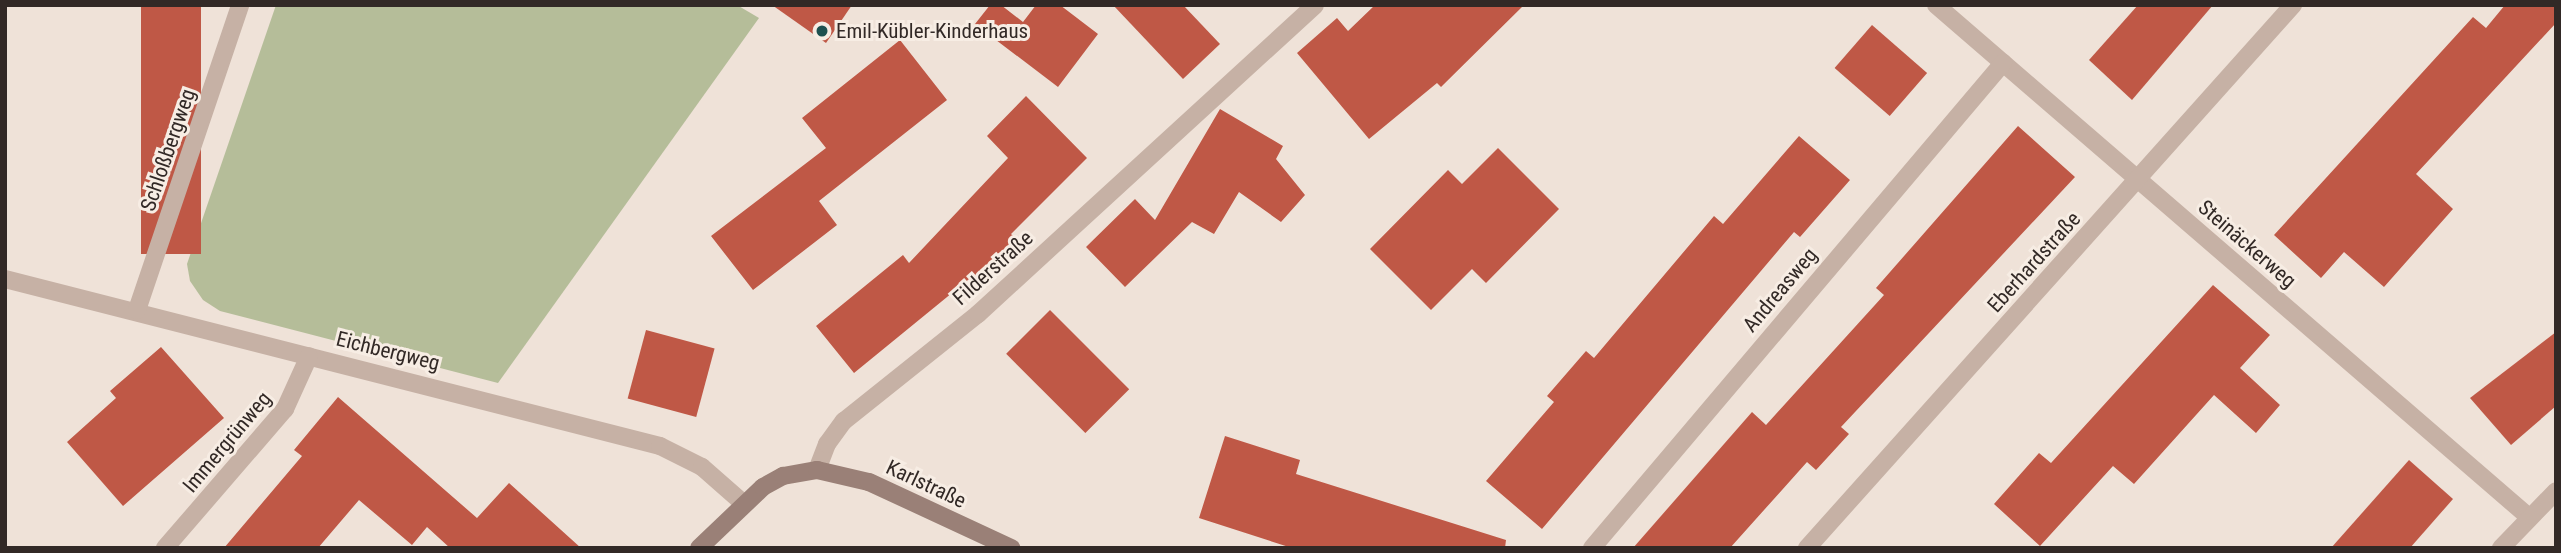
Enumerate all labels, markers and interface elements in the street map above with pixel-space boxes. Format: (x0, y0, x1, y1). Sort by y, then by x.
place label: Emil-Kübler-Kinderhaus (836, 18, 1028, 44)
marker: Emil-Kübler-Kinderhaus (814, 23, 830, 39)
street label: Schloßbergweg (135, 86, 201, 214)
street label: Steinäckerweg (2193, 195, 2301, 293)
street label: Eberhardstraße (1982, 207, 2086, 317)
street label: Filderstraße (948, 226, 1038, 310)
street label: Andreasweg (1737, 243, 1823, 337)
street label: Eichbergweg (334, 326, 442, 376)
street label: Immergrünweg (178, 386, 276, 498)
street label: Karlstraße (882, 455, 970, 513)

